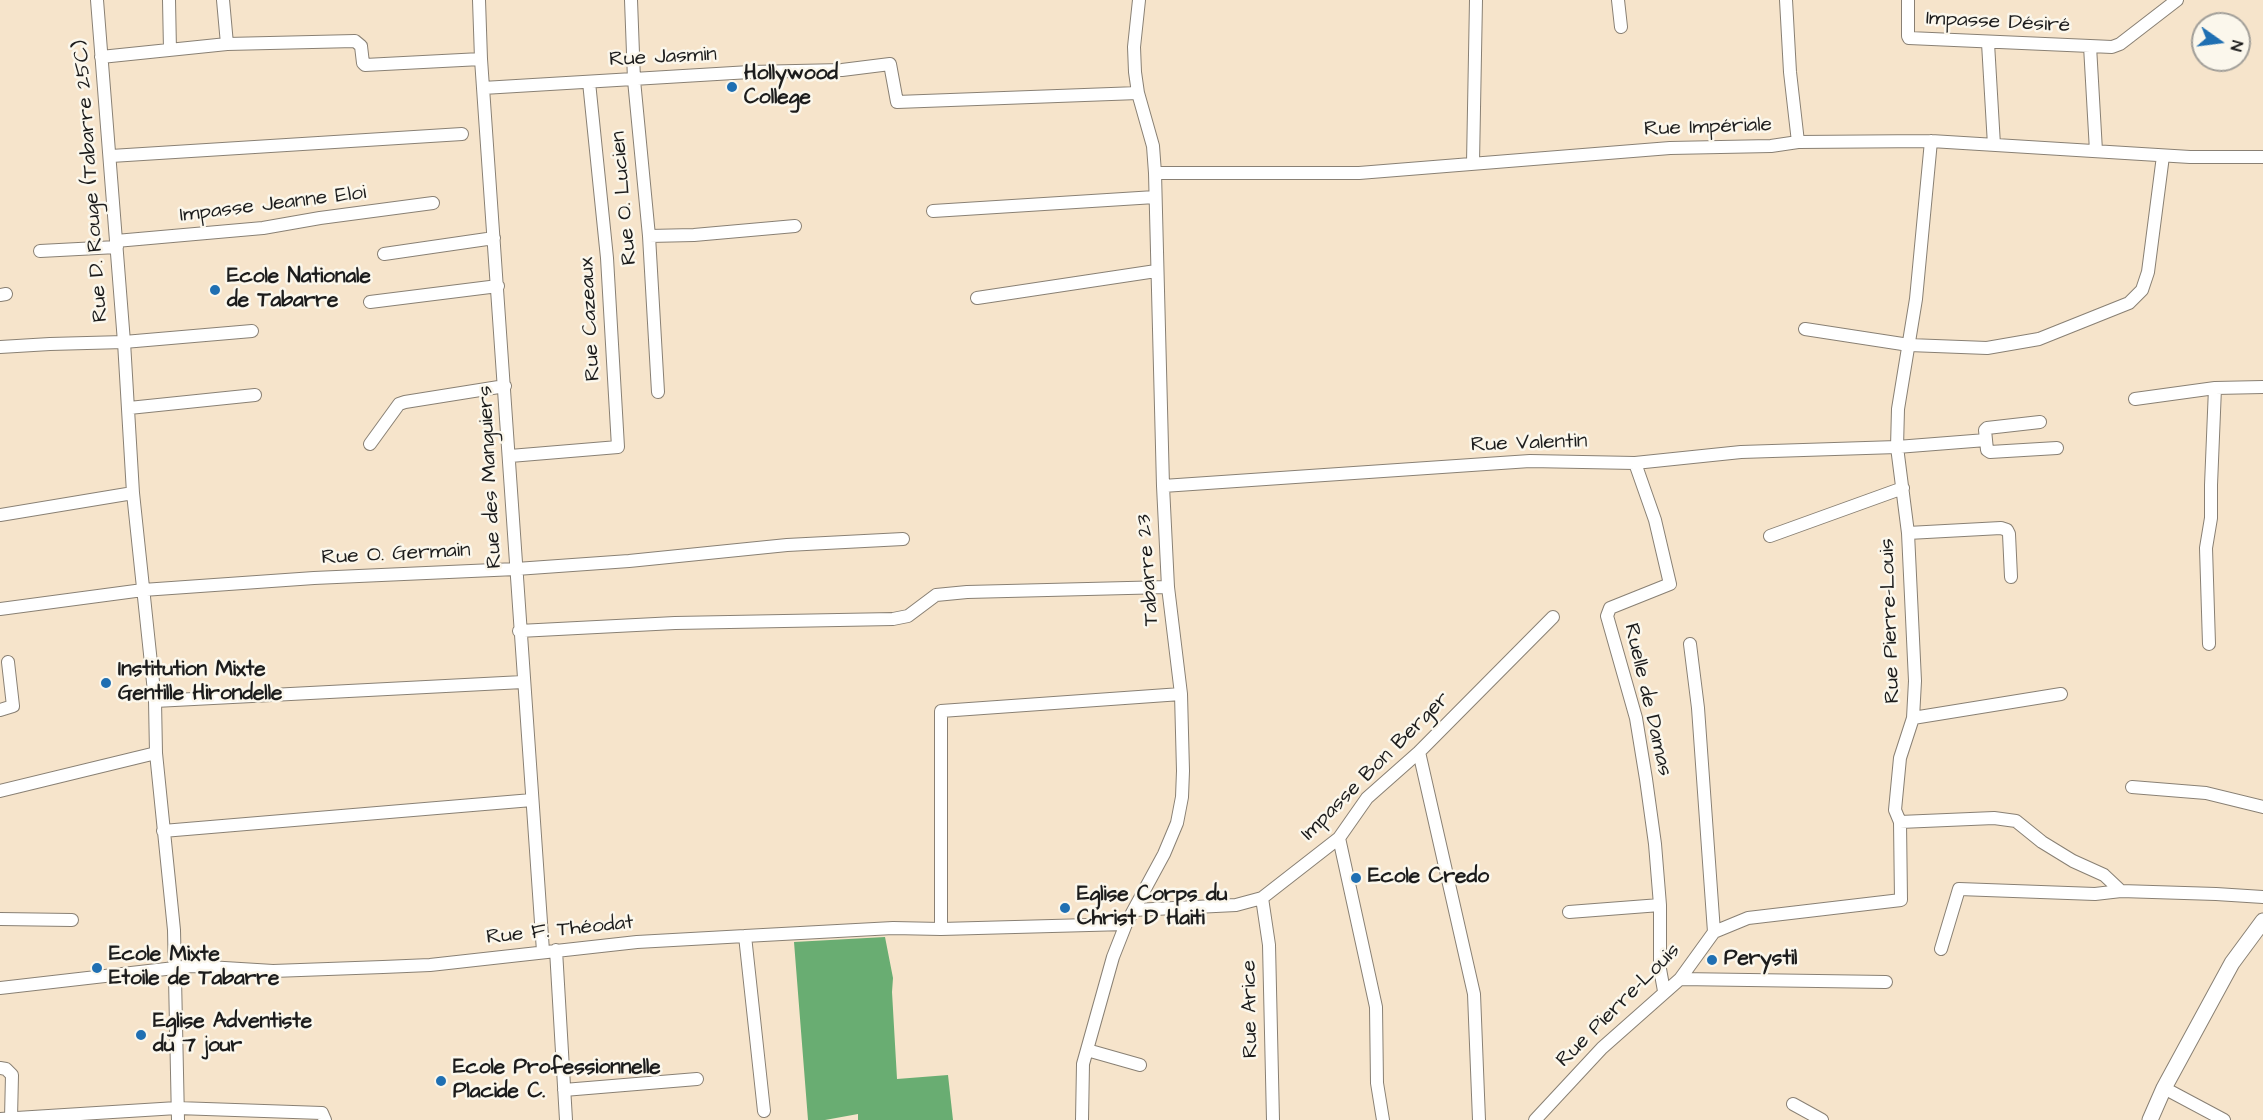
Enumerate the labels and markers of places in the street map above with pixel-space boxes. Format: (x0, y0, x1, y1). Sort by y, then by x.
place label: Hollywood College (744, 62, 838, 112)
marker: Hollywood College (725, 80, 739, 94)
place label: Ecole Nationale de Tabarre (227, 265, 371, 315)
marker: Ecole Nationale de Tabarre (208, 283, 222, 297)
place label: Institution Mixte Gentille Hirondelle (118, 658, 282, 708)
marker: Institution Mixte Gentille Hirondelle (99, 676, 113, 690)
place label: Ecole Credo (1368, 865, 1489, 891)
marker: Ecole Credo (1349, 871, 1363, 885)
place label: Eglise Corps du Christ D Haiti (1077, 883, 1227, 933)
marker: Eglise Corps du Christ D Haiti (1058, 901, 1072, 915)
place label: Ecole Mixte Etoile de Tabarre (109, 943, 279, 993)
place label: Perystil (1724, 947, 1797, 973)
marker: Perystil (1705, 953, 1719, 967)
marker: Ecole Mixte Etoile de Tabarre (90, 961, 104, 975)
place label: Eglise Adventiste du 7 jour (153, 1010, 312, 1060)
marker: Eglise Adventiste du 7 jour (134, 1028, 148, 1042)
place label: Ecole Professionnelle Placide C. (453, 1056, 661, 1106)
marker: Ecole Professionnelle Placide C. (434, 1074, 448, 1088)

